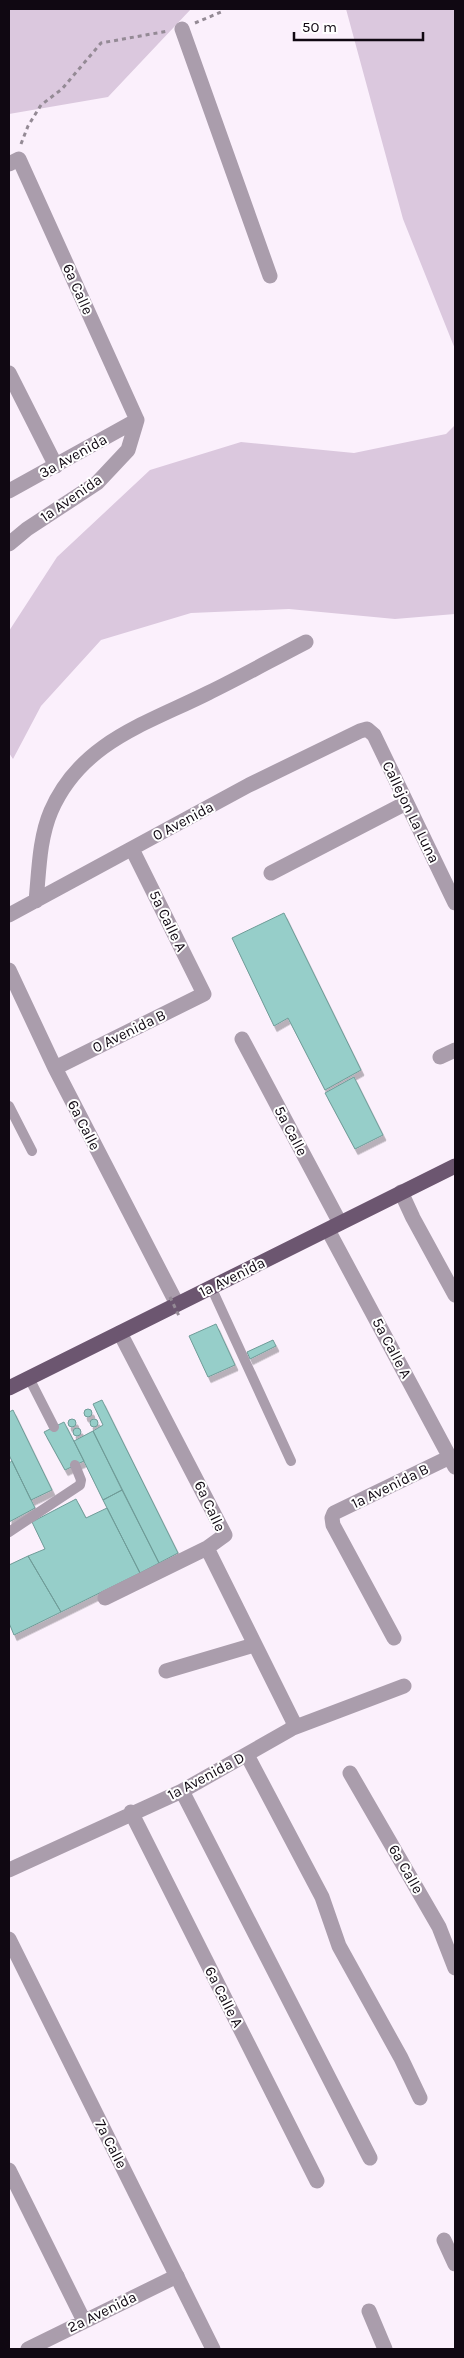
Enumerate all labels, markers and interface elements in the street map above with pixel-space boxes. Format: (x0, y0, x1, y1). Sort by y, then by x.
scale bar (294, 10, 423, 42)
text: 50 m (302, 18, 337, 36)
street label: 6a Calle (59, 261, 97, 317)
street label: 3a Avenida (36, 430, 110, 482)
street label: 1a Avenida (37, 470, 105, 526)
street label: Callejon La Luna (379, 758, 443, 866)
street label: 0 Avenida (149, 797, 217, 845)
street label: 5a Calle A (145, 887, 191, 955)
street label: 0 Avenida B (89, 1005, 169, 1057)
street label: 6a Calle (64, 1097, 104, 1153)
street label: 5a Calle (270, 1103, 312, 1159)
street label: 1a Avenida (196, 1253, 268, 1301)
street label: 5a Calle A (369, 1315, 416, 1382)
street label: 1a Avenida B (348, 1460, 432, 1512)
street label: 6a Calle (190, 1478, 230, 1534)
street label: 1a Avenida D (164, 1748, 248, 1804)
street label: 6a Calle (385, 1841, 427, 1897)
street label: 6a Calle A (201, 1963, 247, 2031)
street label: 7a Calle (91, 2117, 131, 2171)
street label: 2a Avenida (64, 2288, 140, 2336)

